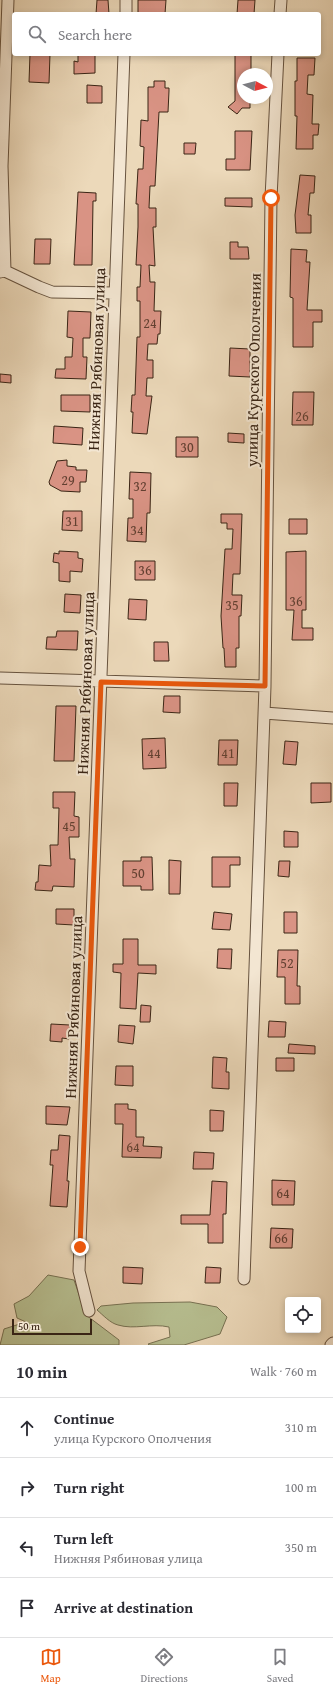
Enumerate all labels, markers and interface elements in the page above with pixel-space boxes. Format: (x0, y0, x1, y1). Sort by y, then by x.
search box (12, 12, 321, 56)
icon: search (26, 23, 48, 45)
text: Search here (58, 24, 132, 45)
north arrow (237, 68, 273, 104)
route start (262, 189, 280, 207)
street label: Нижняя Рябиновая улица (81, 267, 111, 451)
street label: улица Курского Ополчения (239, 273, 267, 468)
house number: 24 (143, 313, 157, 333)
house number: 26 (295, 406, 309, 426)
house number: 30 (180, 437, 194, 457)
house number: 29 (61, 470, 75, 490)
house number: 32 (133, 476, 147, 496)
house number: 31 (65, 511, 79, 531)
house number: 34 (130, 520, 144, 540)
house number: 36 (138, 560, 152, 580)
street label: Нижняя Рябиновая улица (70, 591, 100, 775)
house number: 36 (289, 591, 303, 611)
house number: 35 (225, 595, 239, 615)
house number: 44 (147, 743, 161, 763)
house number: 41 (221, 743, 235, 763)
house number: 45 (62, 816, 76, 836)
house number: 50 (131, 863, 145, 883)
street label: Нижняя Рябиновая улица (58, 915, 88, 1099)
house number: 52 (280, 953, 294, 973)
house number: 64 (126, 1137, 140, 1157)
house number: 64 (276, 1183, 290, 1203)
house number: 66 (274, 1228, 288, 1248)
route end (71, 1238, 89, 1256)
map controls (285, 1297, 321, 1333)
button: locate (285, 1297, 321, 1333)
scale bar (12, 1317, 92, 1336)
text: 50 m (18, 1318, 40, 1334)
text: 10 min (16, 1359, 67, 1384)
text: Walk · 760 m (250, 1362, 317, 1381)
text: Continue (54, 1408, 115, 1429)
icon: ahead (16, 1417, 38, 1439)
text: 310 m (285, 1418, 317, 1437)
text: улица Курского Ополчения (54, 1429, 212, 1448)
icon: right (16, 1477, 38, 1499)
text: Turn right (54, 1477, 125, 1498)
text: 100 m (285, 1478, 317, 1497)
text: Turn left (54, 1528, 113, 1549)
icon: left (16, 1537, 38, 1559)
text: 350 m (285, 1538, 317, 1557)
text: Нижняя Рябиновая улица (54, 1549, 203, 1568)
icon: arrive (16, 1597, 38, 1619)
text: Arrive at destination (54, 1597, 193, 1618)
tab: Map (40, 1646, 62, 1686)
tab: Directions (141, 1646, 188, 1686)
tab: Saved (267, 1646, 293, 1686)

